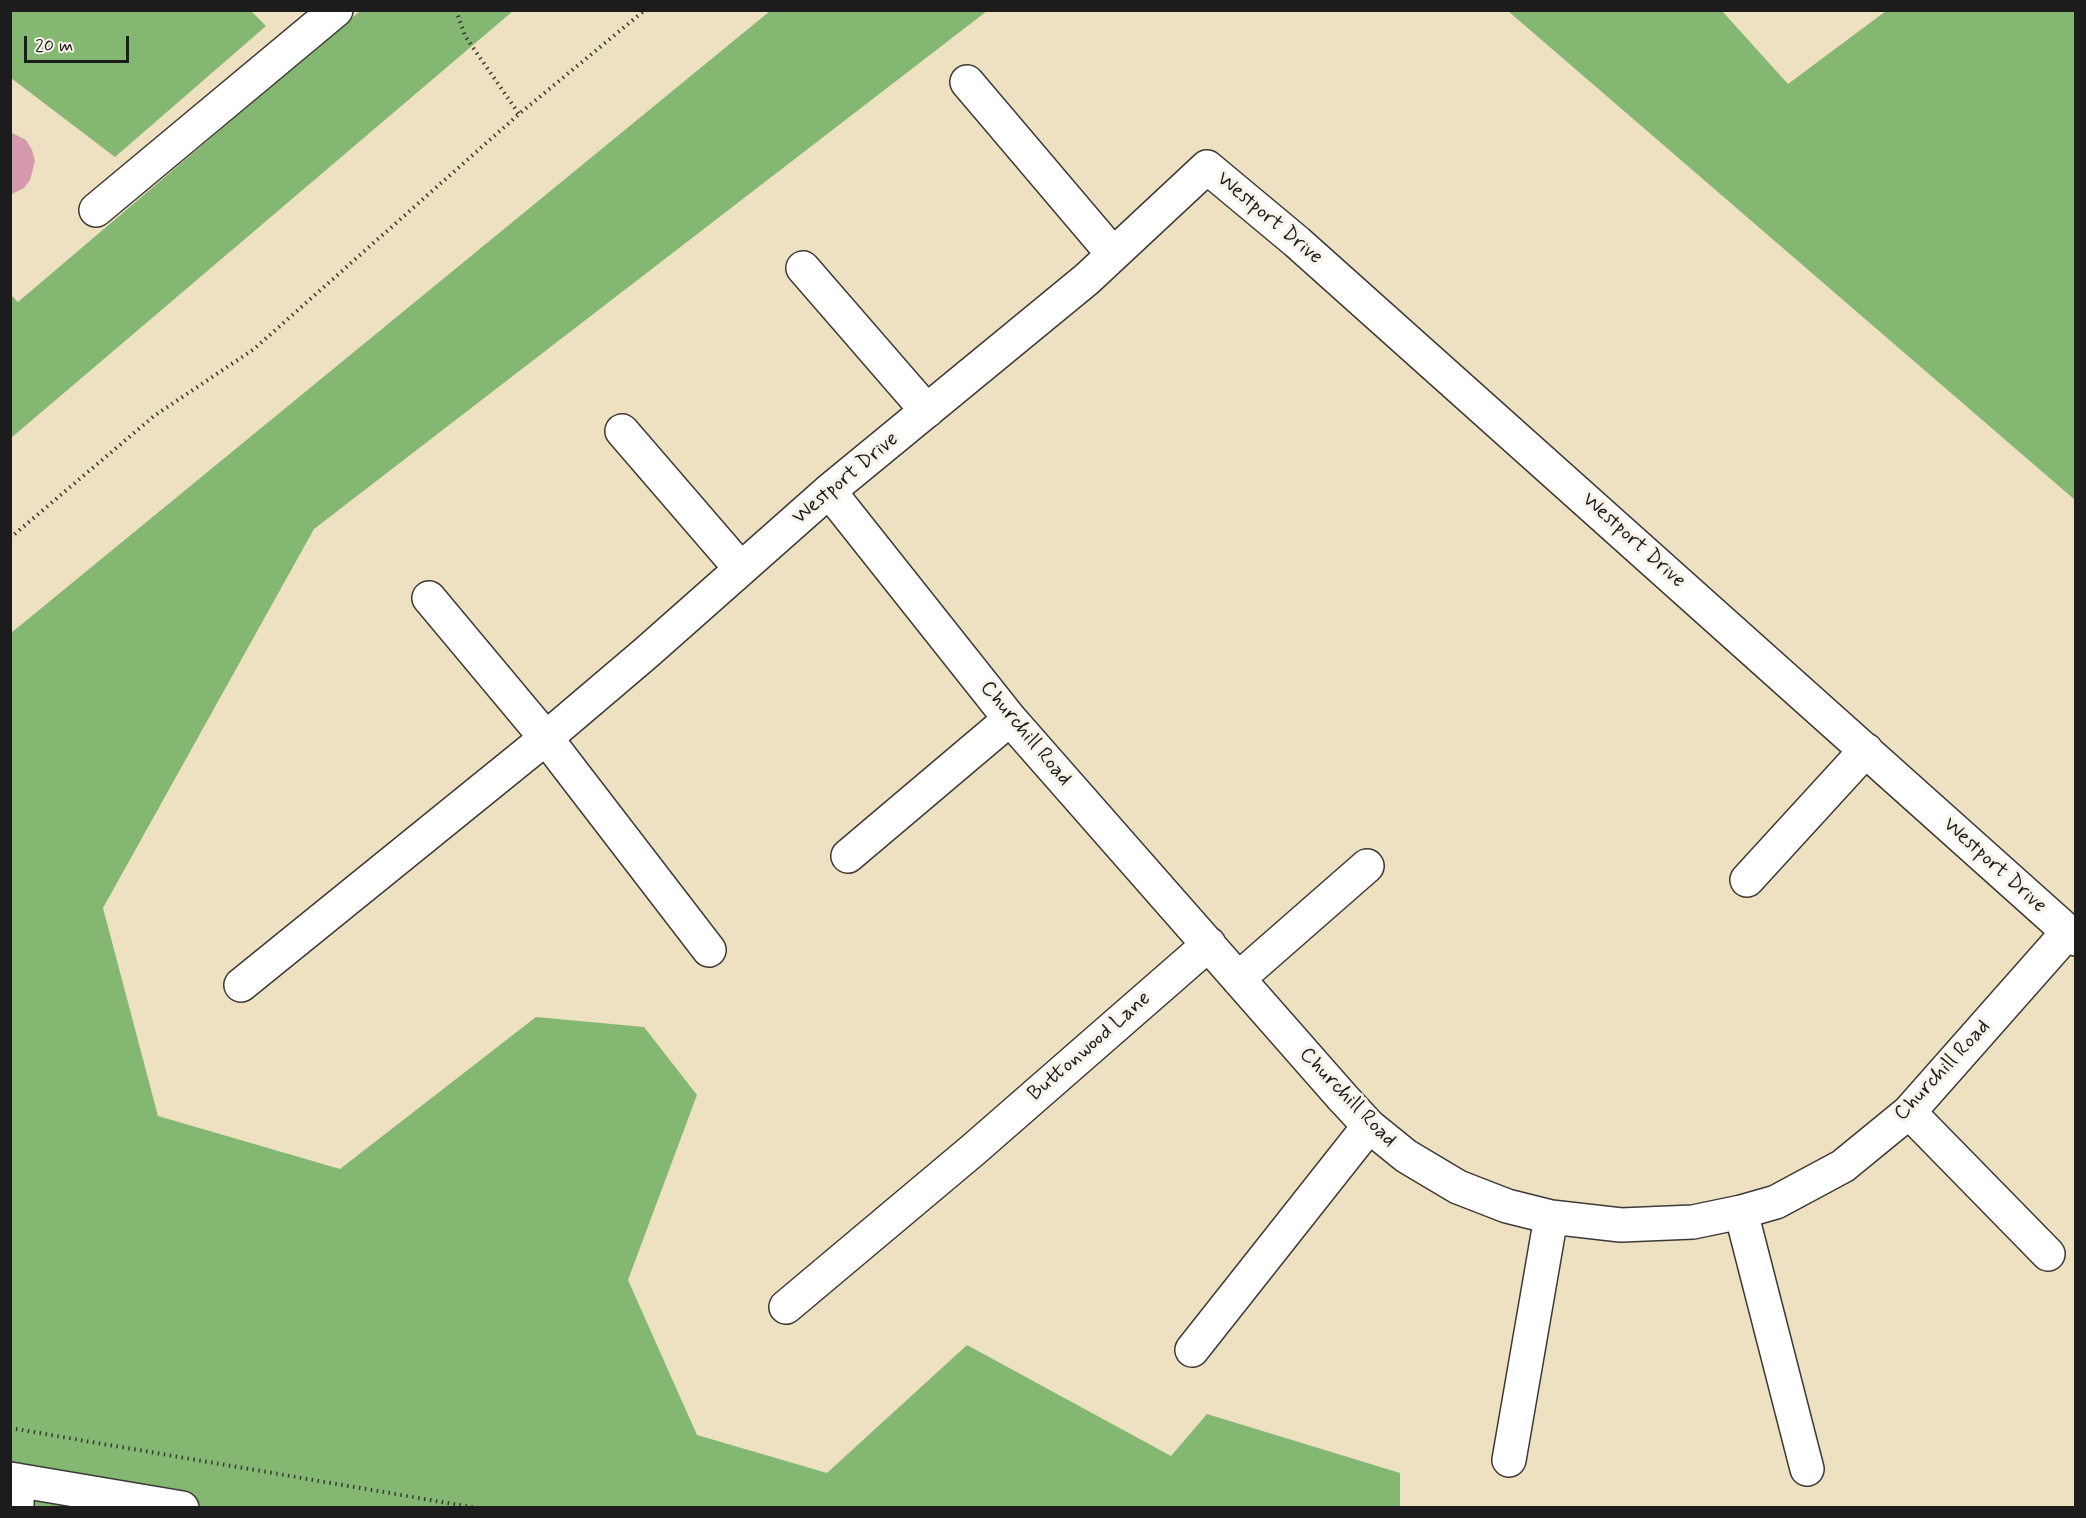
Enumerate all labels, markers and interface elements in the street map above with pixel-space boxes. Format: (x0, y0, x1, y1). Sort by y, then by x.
scale bar (27, 24, 132, 62)
text: 20 m (35, 34, 73, 58)
street label: Westport Drive (1211, 167, 1327, 271)
street label: Westport Drive (788, 427, 904, 531)
street label: Westport Drive (1576, 488, 1690, 594)
street label: Churchill Road (974, 676, 1076, 792)
street label: Westport Drive (1937, 813, 2051, 919)
street label: Buttonwood Lane (1023, 987, 1157, 1107)
street label: Churchill Road (1890, 1015, 1996, 1127)
street label: Churchill Road (1293, 1043, 1401, 1153)

